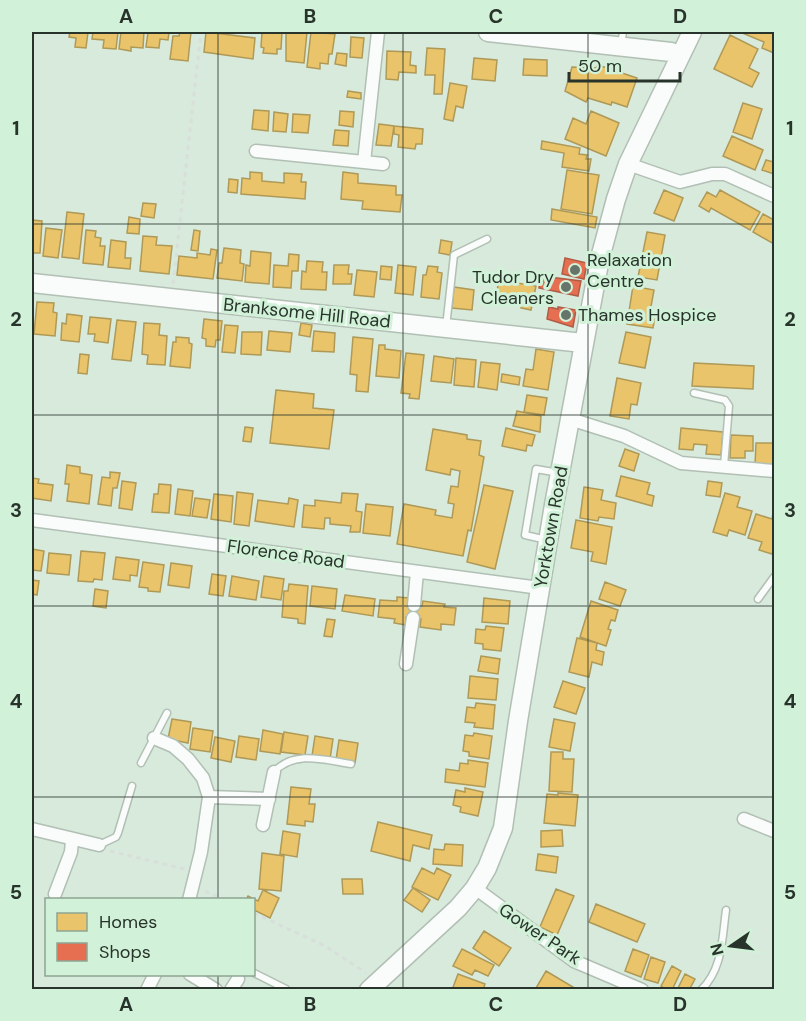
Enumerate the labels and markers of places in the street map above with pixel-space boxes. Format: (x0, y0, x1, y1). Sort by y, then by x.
place label: Relaxation Centre (587, 248, 672, 293)
marker: Relaxation Centre (568, 263, 582, 277)
place label: Tudor Dry Cleaners (472, 265, 554, 310)
marker: Tudor Dry Cleaners (559, 280, 573, 294)
place label: Thames Hospice (578, 303, 716, 327)
marker: Thames Hospice (559, 308, 573, 322)

